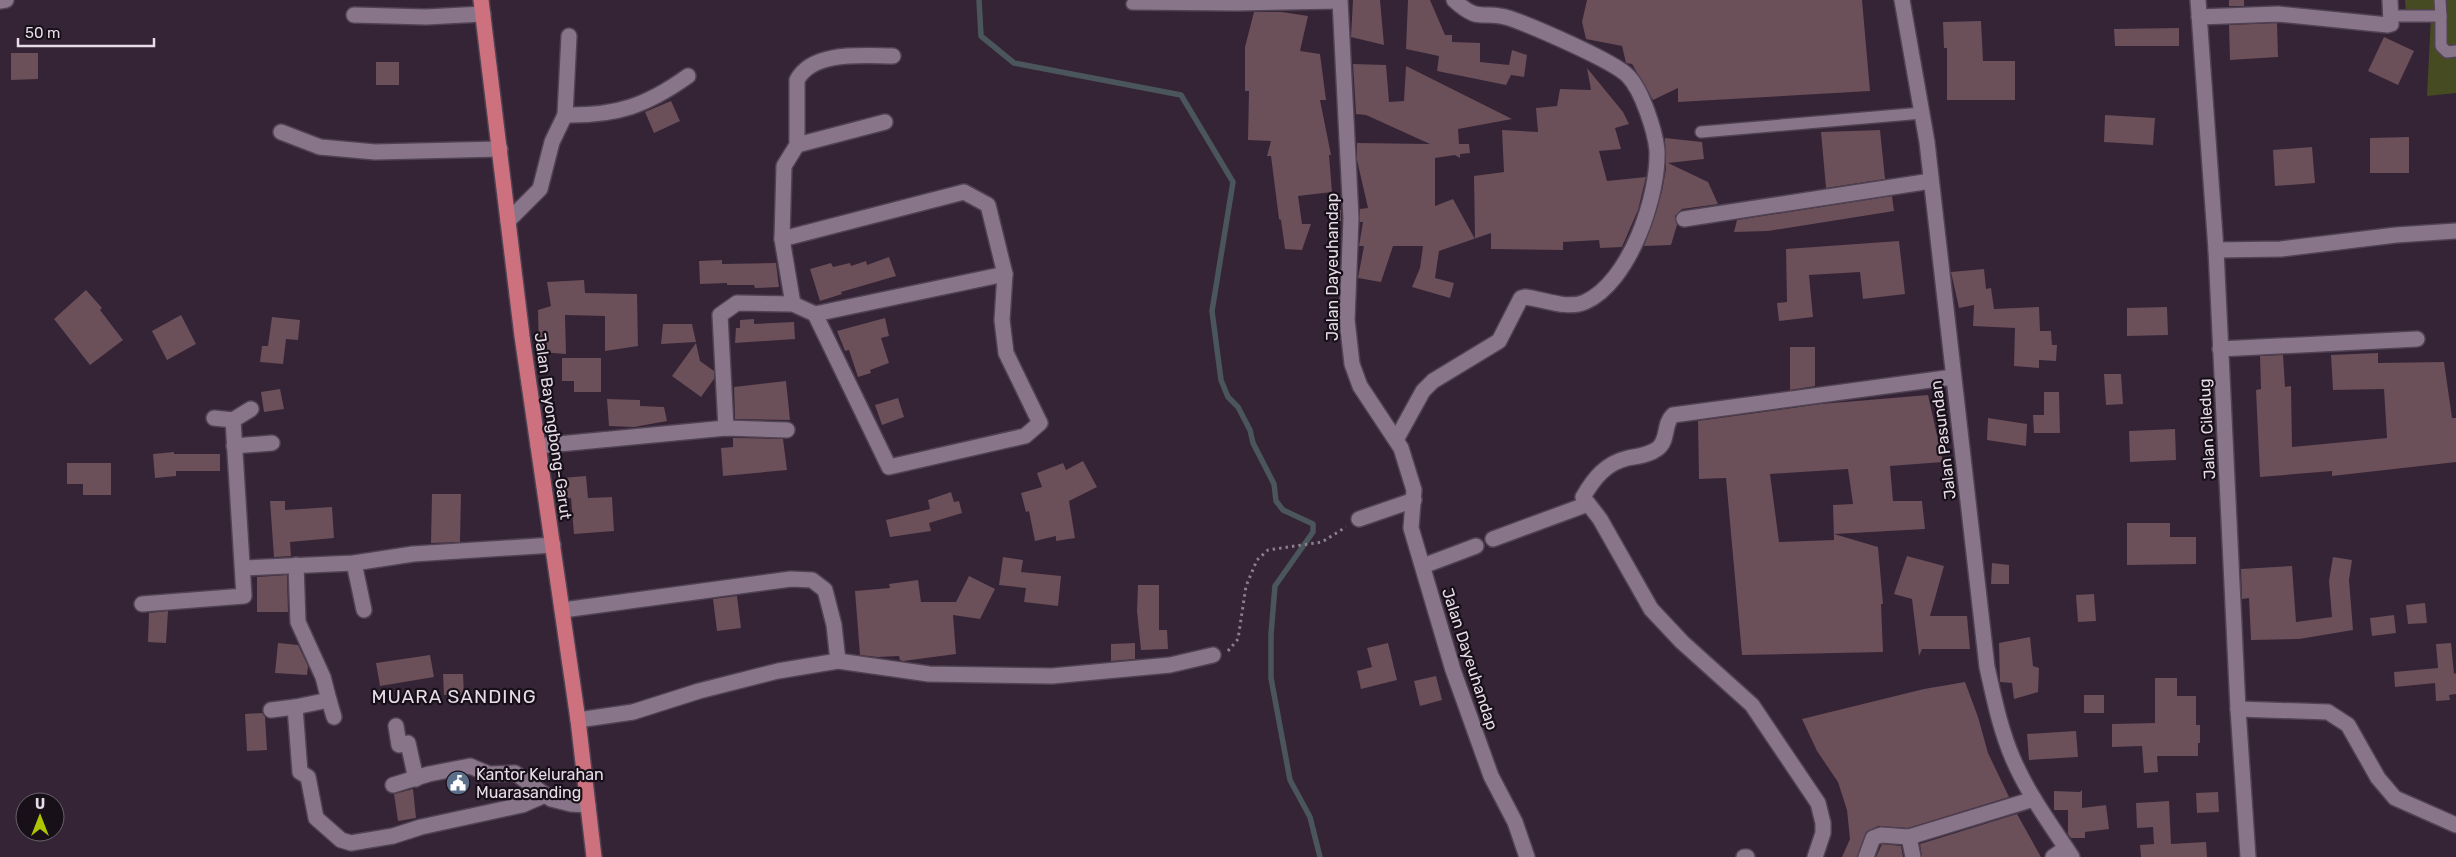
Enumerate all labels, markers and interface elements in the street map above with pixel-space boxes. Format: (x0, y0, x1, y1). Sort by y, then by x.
scale bar (18, 15, 154, 47)
text: 50 m (25, 24, 60, 42)
street label: Jalan Dayeuhandap (1323, 193, 1342, 341)
street label: Jalan Bayongbong-Garut (530, 331, 576, 521)
street label: Jalan Ciledug (2195, 378, 2219, 480)
street label: Jalan Pasundan (1926, 379, 1960, 501)
street label: Jalan Dayeuhandap (1438, 586, 1502, 732)
district label: MUARA SANDING (371, 685, 537, 708)
place label: Kantor Kelurahan Muarasanding (476, 765, 604, 802)
public building icon: Kantor Kelurahan Muarasanding (445, 770, 471, 796)
north arrow (15, 792, 65, 842)
text: U (35, 796, 45, 813)

